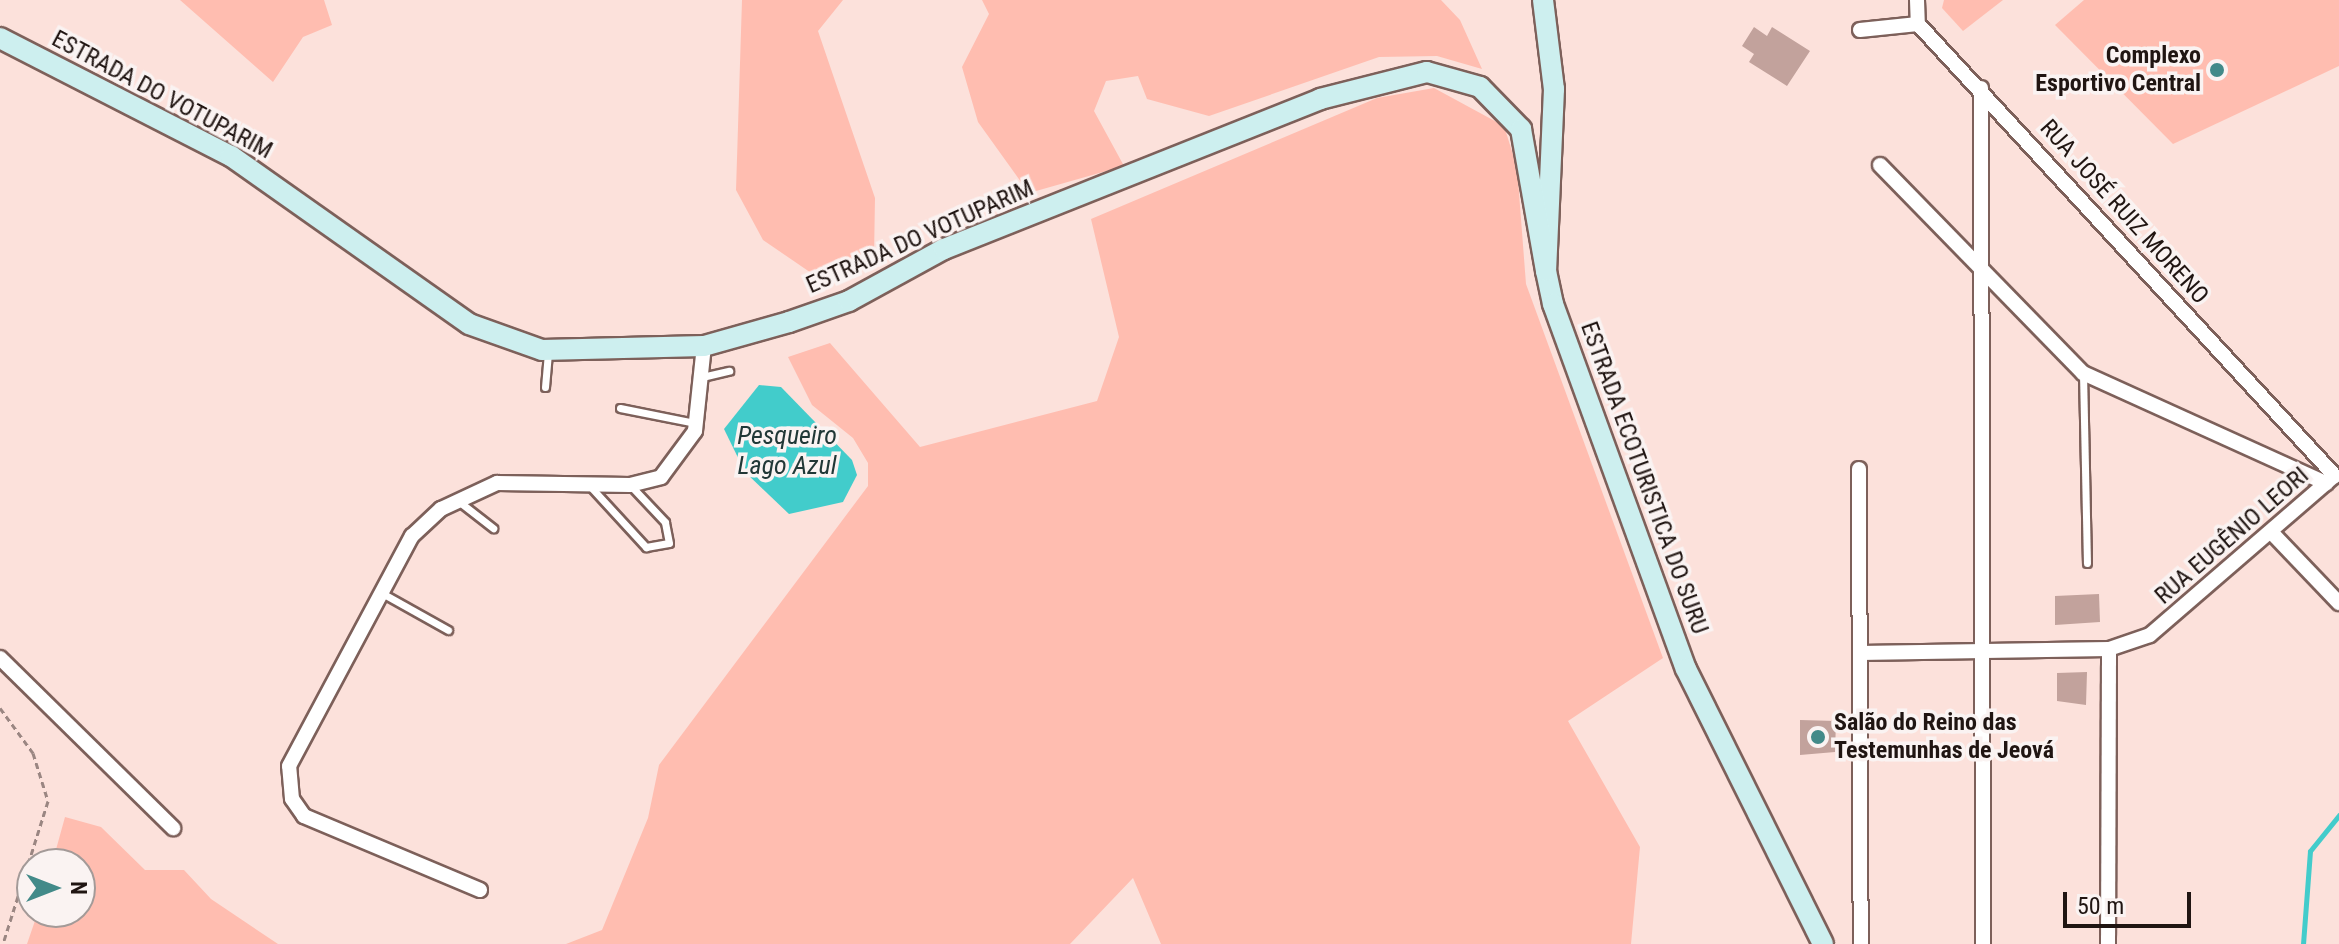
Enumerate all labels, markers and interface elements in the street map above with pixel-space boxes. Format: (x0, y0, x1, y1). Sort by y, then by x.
street label: ESTRADA DO VOTUPARIM (47, 25, 277, 165)
place label: Complexo Esportivo Central (2035, 42, 2201, 98)
marker: Complexo Esportivo Central (2208, 61, 2226, 79)
street label: RUA JOSÉ RUIZ MORENO (2034, 114, 2214, 310)
street label: ESTRADA DO VOTUPARIM (802, 174, 1038, 300)
street label: ESTRADA ECOTURISTICA DO SURU (1574, 318, 1714, 638)
water label: Pesqueiro Lago Azul (737, 420, 837, 482)
street label: RUA EUGÊNIO LEORI (2149, 461, 2315, 611)
place label: Salão do Reino das Testemunhas de Jeová (1834, 709, 2054, 765)
marker: Salão do Reino das Testemunhas de Jeová (1809, 728, 1827, 746)
north arrow (16, 848, 96, 928)
scale bar (2067, 876, 2195, 926)
text: N (66, 881, 91, 895)
text: 50 m (2077, 892, 2124, 920)

